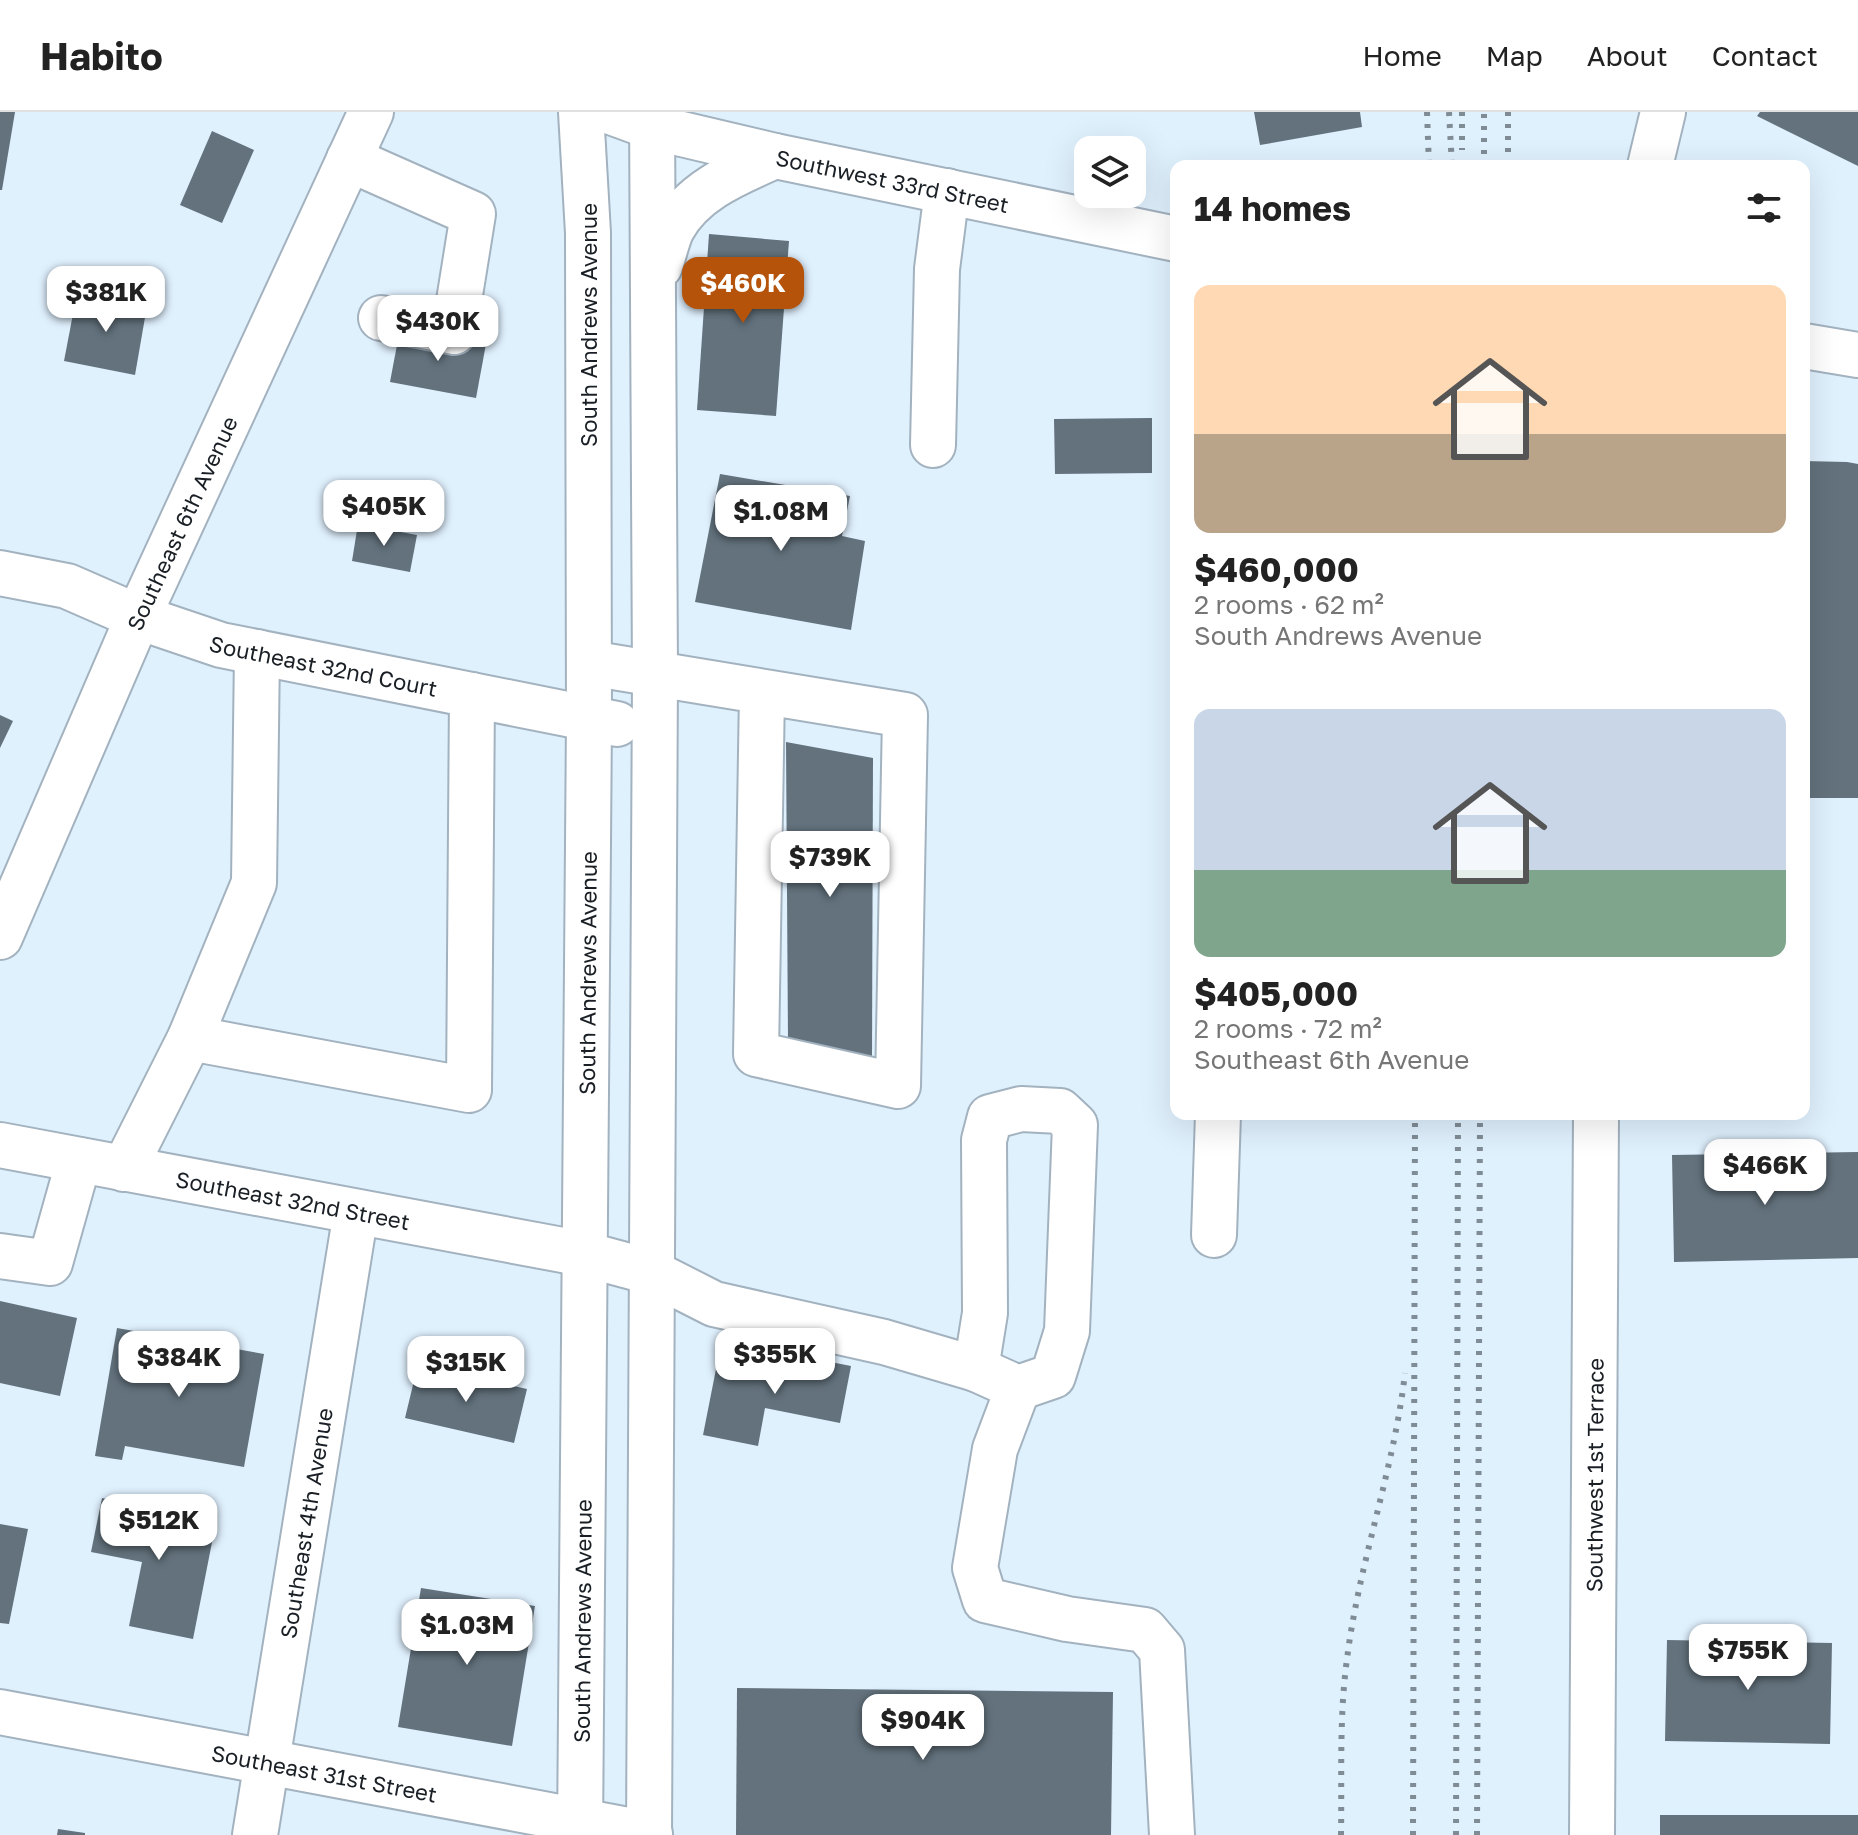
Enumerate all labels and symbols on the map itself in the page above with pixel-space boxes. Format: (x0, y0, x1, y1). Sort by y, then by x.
street label: Southwest 33rd Street (773, 143, 1011, 218)
street label: South Andrews Avenue (575, 203, 602, 447)
pin: $460K (687, 257, 799, 325)
pin: $381K (50, 266, 162, 334)
pin: $430K (382, 295, 494, 363)
street label: Southeast 6th Avenue (120, 412, 242, 634)
pin: $405K (328, 480, 440, 548)
pin: $1.08M (716, 485, 846, 553)
street label: Southeast 32nd Court (206, 629, 440, 701)
pin: $739K (774, 831, 886, 899)
street label: South Andrews Avenue (572, 851, 601, 1095)
pin: $466K (1709, 1139, 1821, 1207)
street label: Southeast 32nd Street (174, 1165, 412, 1235)
pin: $355K (719, 1328, 831, 1396)
pin: $384K (123, 1331, 235, 1399)
pin: $315K (410, 1336, 522, 1404)
street label: Southwest 1st Terrace (1580, 1358, 1608, 1592)
street label: Southeast 4th Avenue (274, 1406, 338, 1640)
pin: $512K (103, 1494, 215, 1562)
street label: South Andrews Avenue (567, 1499, 596, 1743)
pin: $1.03M (402, 1599, 532, 1667)
pin: $755K (1692, 1624, 1804, 1692)
pin: $904K (867, 1694, 979, 1762)
street label: Southeast 31st Street (209, 1738, 439, 1807)

